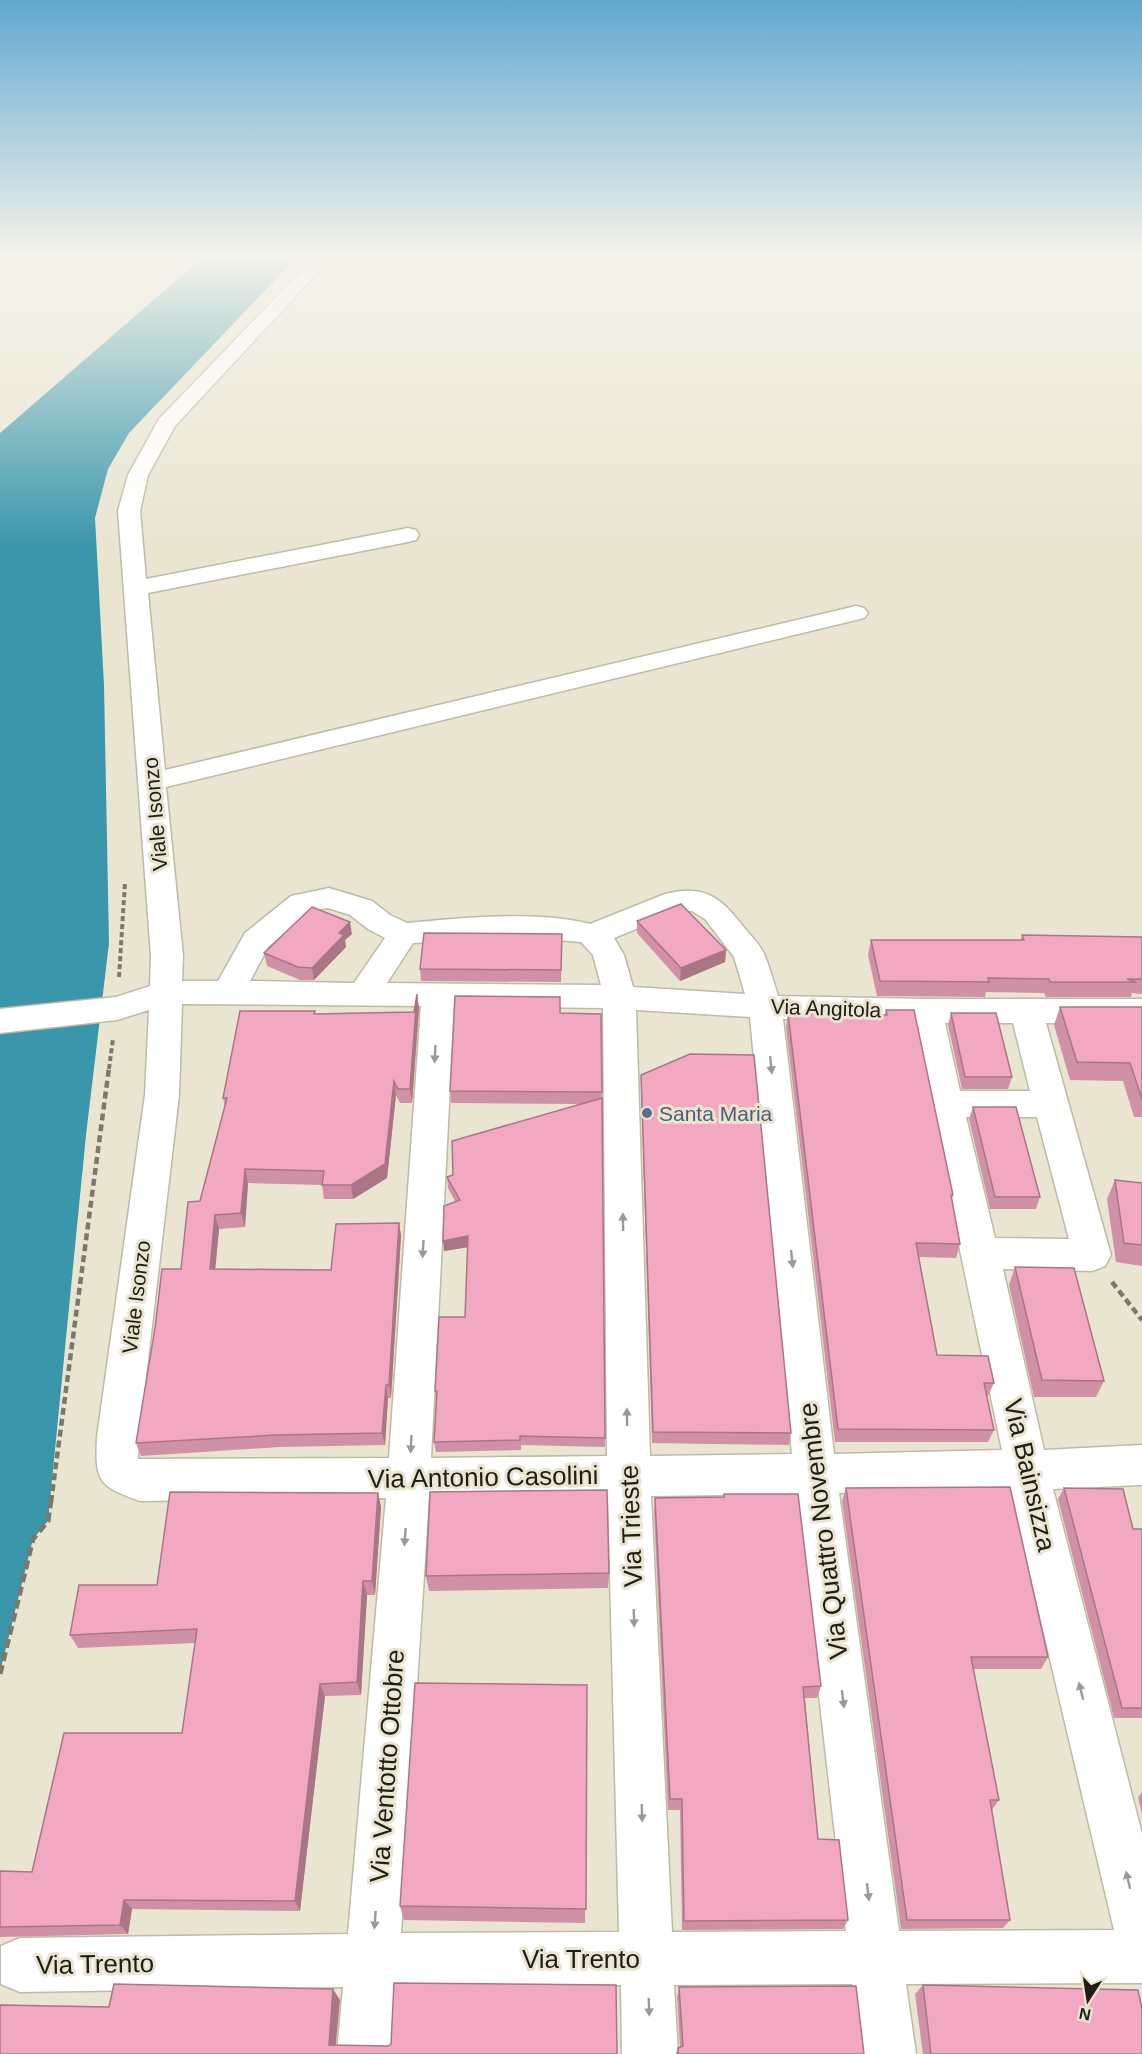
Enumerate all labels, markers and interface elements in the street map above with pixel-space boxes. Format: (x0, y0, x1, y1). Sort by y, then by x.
street label: Viale Isonzo (139, 756, 171, 872)
street label: Via Angitola (770, 995, 882, 1021)
one-way arrow (430, 1045, 439, 1064)
one-way arrow (766, 1055, 776, 1074)
place label: Santa Maria (659, 1102, 773, 1125)
marker: Santa Maria (640, 1106, 654, 1120)
one-way arrow (619, 1212, 628, 1231)
street label: Viale Isonzo (118, 1239, 154, 1355)
one-way arrow (418, 1239, 428, 1258)
one-way arrow (787, 1249, 797, 1268)
street label: Via Bainsizza (998, 1396, 1062, 1555)
street label: Via Quattro Novembre (792, 1401, 854, 1661)
one-way arrow (623, 1407, 632, 1426)
one-way arrow (407, 1434, 416, 1453)
street label: Via Antonio Casolini (367, 1460, 599, 1494)
street label: Via Trieste (614, 1464, 648, 1588)
one-way arrow (400, 1528, 410, 1547)
one-way arrow (630, 1608, 639, 1627)
street label: Via Ventotto Ottobre (364, 1648, 410, 1884)
one-way arrow (1076, 1682, 1086, 1700)
one-way arrow (839, 1689, 848, 1708)
one-way arrow (638, 1803, 647, 1822)
one-way arrow (1123, 1871, 1133, 1889)
one-way arrow (863, 1883, 873, 1902)
one-way arrow (371, 1911, 380, 1930)
street label: Via Trento (522, 1944, 640, 1974)
street label: Via Trento (36, 1948, 154, 1980)
north arrow (1058, 1970, 1118, 2030)
one-way arrow (644, 1998, 654, 2017)
text: N (1078, 2005, 1092, 2024)

